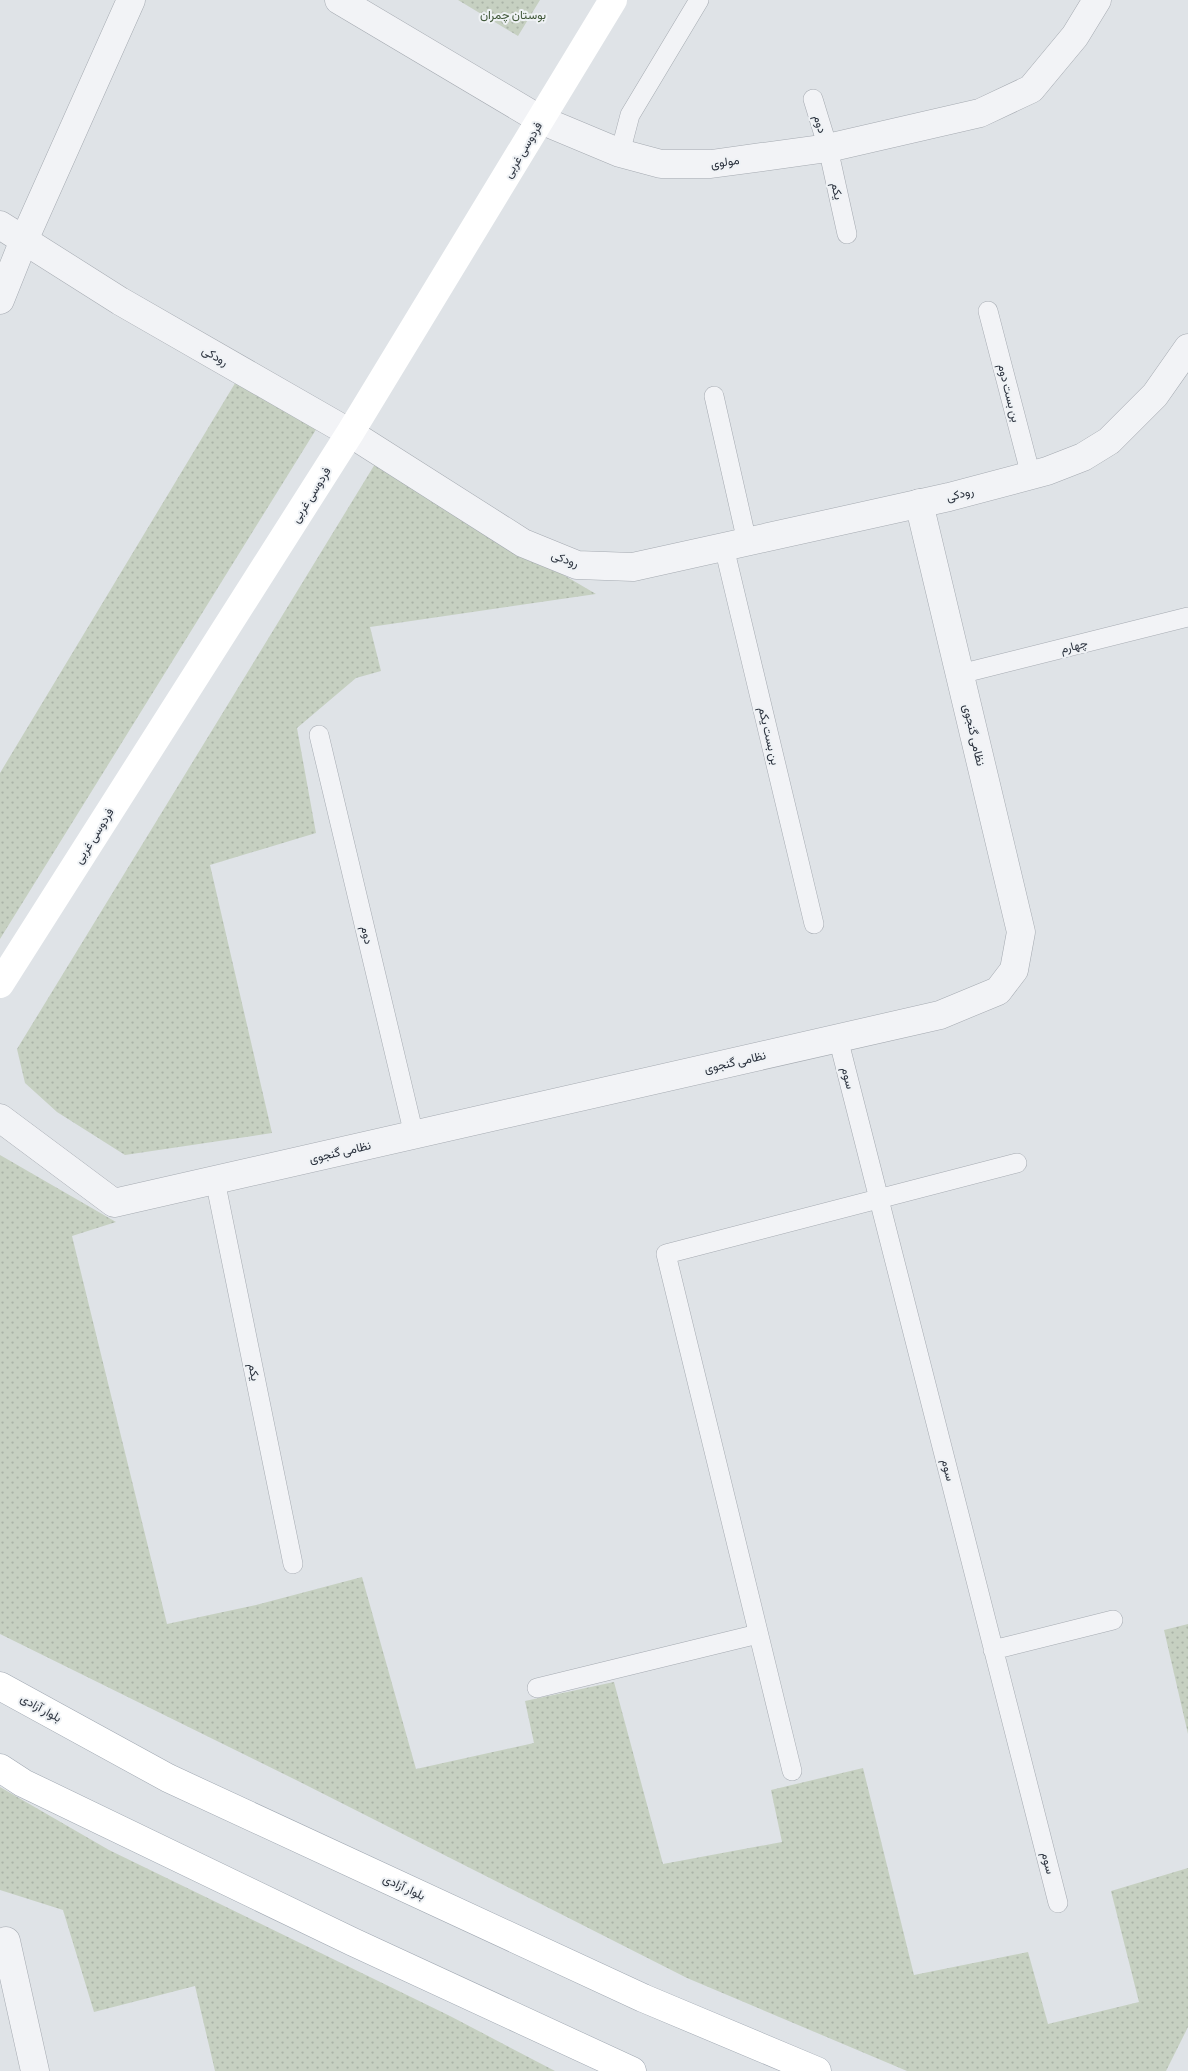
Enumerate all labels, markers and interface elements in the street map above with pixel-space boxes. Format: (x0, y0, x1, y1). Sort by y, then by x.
park label: بوستان چمران (480, 7, 546, 23)
street label: دوم (810, 113, 830, 135)
street label: فردوسی غربی (500, 119, 546, 181)
street label: مولوی (710, 152, 740, 172)
street label: یکم (827, 181, 847, 202)
street label: رودکی (199, 342, 231, 370)
street label: بن بست دوم (994, 362, 1024, 424)
street label: فردوسی غربی (288, 464, 334, 526)
street label: رودکی (944, 483, 976, 505)
street label: رودکی (549, 547, 581, 571)
street label: چهارم (1059, 635, 1089, 657)
street label: نظامی گنجوی (959, 703, 989, 767)
street label: بن بست یکم (755, 705, 783, 767)
street label: فردوسی غربی (71, 805, 117, 867)
street label: دوم (357, 924, 377, 946)
street label: نظامی گنجوی (703, 1047, 767, 1077)
street label: سوم (838, 1065, 858, 1091)
street label: نظامی گنجوی (308, 1137, 372, 1167)
street label: یکم (244, 1362, 264, 1382)
street label: سوم (938, 1457, 958, 1483)
street label: بلوار آزادی (17, 1690, 65, 1726)
street label: سوم (1038, 1850, 1058, 1876)
street label: بلوار آزادی (380, 1870, 428, 1904)

